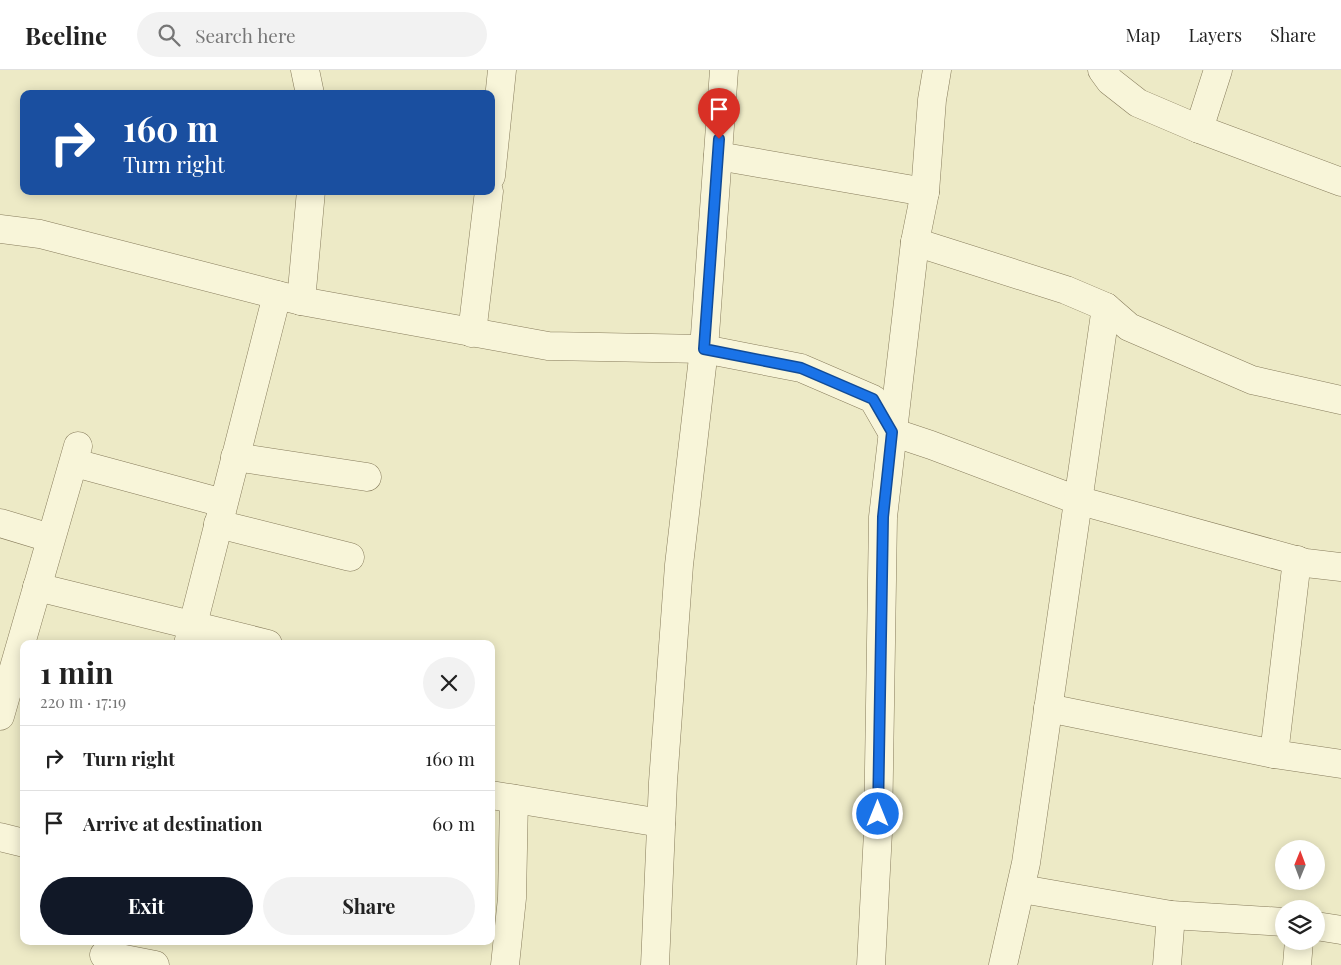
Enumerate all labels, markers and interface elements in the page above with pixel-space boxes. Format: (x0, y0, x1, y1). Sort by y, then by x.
search box (137, 12, 487, 57)
text: Beeline (25, 19, 107, 51)
icon: search (155, 21, 183, 49)
text: Search here (195, 22, 296, 48)
text: Map (1125, 23, 1160, 47)
text: Layers (1188, 23, 1242, 47)
text: Share (1270, 23, 1316, 47)
pin (698, 88, 740, 139)
icon: arrive (705, 95, 733, 123)
text: 160 m (123, 104, 218, 151)
icon: right (40, 110, 105, 175)
text: Turn right (123, 149, 225, 179)
text: 1 min (40, 652, 114, 692)
button: close (423, 657, 475, 709)
text: 220 m · 17:19 (40, 691, 126, 712)
icon: right (40, 744, 68, 772)
text: Turn right (83, 745, 175, 771)
text: 160 m (425, 745, 475, 771)
position arrow (851, 787, 903, 839)
icon: arrive (40, 809, 68, 837)
text: Arrive at destination (83, 810, 263, 836)
text: 60 m (432, 810, 475, 836)
north arrow (1275, 840, 1325, 890)
map controls (1275, 840, 1325, 950)
button: Exit (40, 877, 253, 935)
button: Share (263, 877, 475, 935)
button: layers (1275, 900, 1325, 950)

